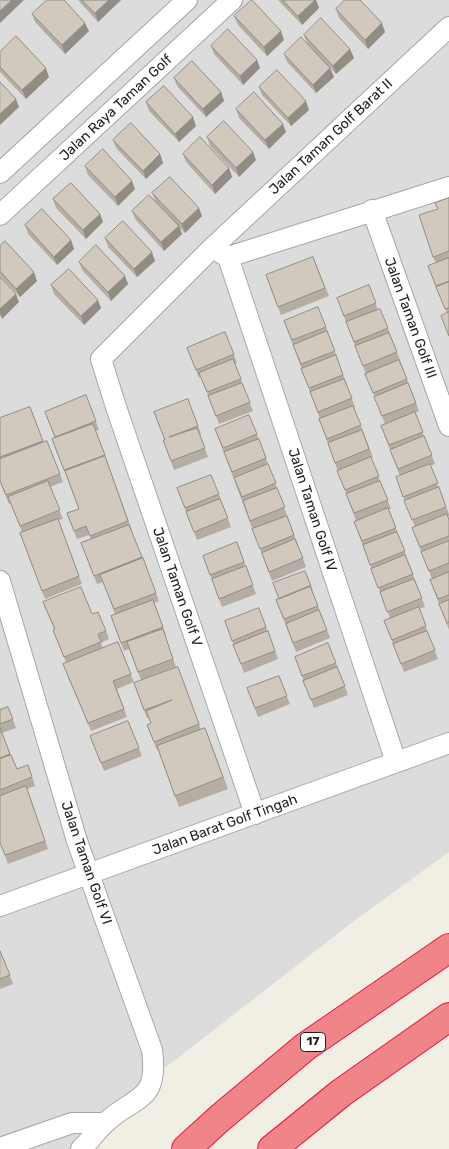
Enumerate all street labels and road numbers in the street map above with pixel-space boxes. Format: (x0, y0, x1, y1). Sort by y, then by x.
street label: Jalan Raya Taman Golf (56, 51, 176, 165)
street label: Jalan Taman Golf Barat II (266, 75, 396, 199)
street label: Jalan Taman Golf III (380, 255, 440, 381)
street label: Jalan Taman Golf IV (284, 446, 340, 574)
street label: Jalan Taman Golf V (149, 525, 205, 649)
street label: Jalan Barat Golf Tingah (150, 791, 300, 859)
street label: Jalan Taman Golf VI (57, 799, 115, 927)
road number: 17 (300, 1032, 326, 1052)

